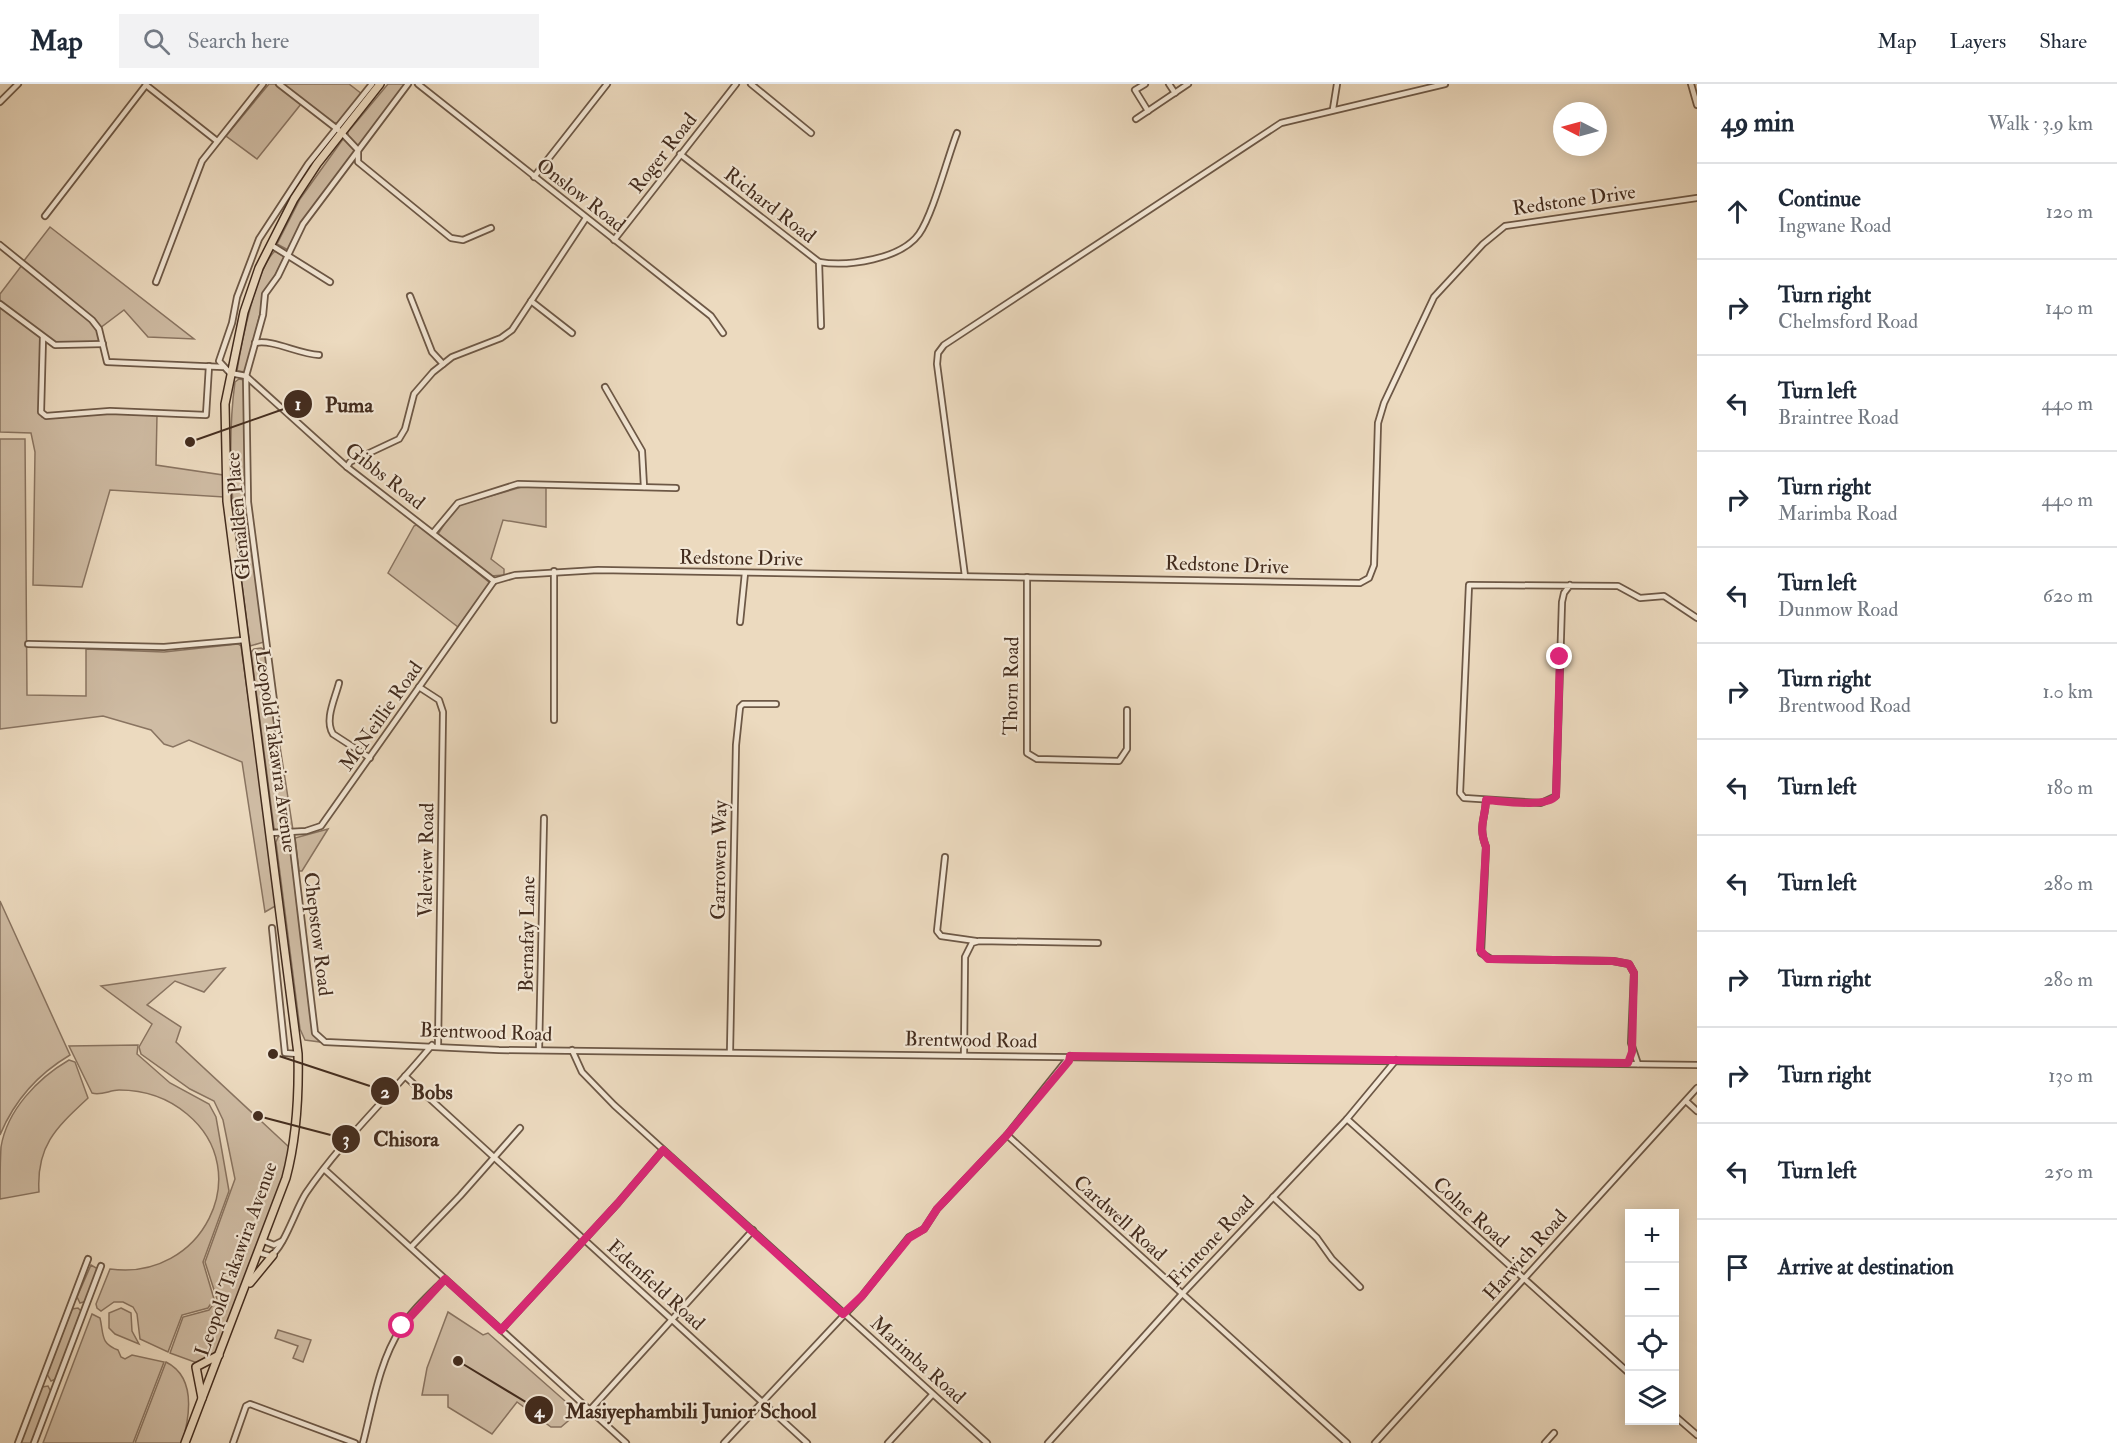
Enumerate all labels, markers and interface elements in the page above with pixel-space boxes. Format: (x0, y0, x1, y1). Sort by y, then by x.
search box (119, 14, 539, 68)
text: Map (30, 24, 83, 59)
icon: search (140, 25, 173, 58)
text: Search here (188, 27, 289, 55)
text: Map (1877, 28, 1917, 55)
text: Layers (1950, 28, 2006, 55)
text: Share (2039, 28, 2087, 55)
north arrow (1553, 102, 1607, 156)
text: 49 min (1721, 107, 1794, 139)
street label: Roger Road (624, 108, 702, 198)
text: Walk · 3.9 km (1988, 111, 2093, 136)
street label: Onslow Road (531, 152, 631, 238)
street label: Richard Road (719, 161, 821, 249)
street label: Redstone Drive (1511, 179, 1637, 221)
text: Continue (1778, 185, 1861, 213)
icon: ahead (1721, 195, 1754, 228)
text: 120 m (2046, 199, 2093, 224)
text: Ingwane Road (1778, 213, 1891, 238)
text: Turn right (1778, 281, 1871, 309)
icon: right (1721, 291, 1754, 324)
text: 140 m (2045, 295, 2093, 320)
text: Chelmsford Road (1778, 309, 1918, 334)
text: Turn left (1778, 377, 1857, 405)
callout: Puma (283, 385, 385, 424)
icon: left (1721, 387, 1754, 420)
text: 440 m (2041, 391, 2093, 416)
text: Puma (325, 392, 374, 419)
text: 1 (295, 393, 301, 416)
text: Braintree Road (1778, 405, 1899, 430)
street label: Gibbs Road (340, 437, 430, 515)
street label: Glenalden Place (220, 451, 256, 581)
text: Turn right (1778, 473, 1871, 501)
icon: right (1721, 483, 1754, 516)
text: 440 m (2041, 487, 2093, 512)
text: Marimba Road (1778, 501, 1898, 526)
street label: Redstone Drive (679, 544, 803, 572)
street label: Redstone Drive (1165, 550, 1289, 580)
text: Turn left (1778, 569, 1857, 597)
icon: left (1721, 579, 1754, 612)
text: 620 m (2043, 583, 2093, 608)
text: Dunmow Road (1778, 597, 1898, 622)
street label: Thorn Road (998, 636, 1024, 736)
route end (1546, 643, 1572, 669)
street label: Leopold Takawira Avenue (248, 648, 303, 854)
street label: McNeillie Road (334, 656, 428, 776)
text: Turn right (1778, 665, 1871, 693)
icon: right (1721, 675, 1754, 708)
text: 1.0 km (2042, 679, 2093, 704)
text: Brentwood Road (1778, 693, 1911, 718)
icon: left (1721, 771, 1754, 804)
text: Turn left (1778, 773, 1857, 801)
text: 180 m (2046, 775, 2093, 800)
street label: Garrowen Way (705, 799, 733, 920)
street label: Valeview Road (413, 802, 440, 918)
icon: left (1721, 867, 1754, 900)
text: Turn left (1778, 869, 1857, 897)
street label: Chepstow Road (297, 871, 338, 998)
text: 280 m (2043, 871, 2093, 896)
street label: Bernafay Lane (513, 876, 541, 992)
icon: right (1721, 963, 1754, 996)
text: Turn right (1778, 965, 1871, 993)
text: 280 m (2043, 967, 2093, 992)
street label: Brentwood Road (419, 1017, 553, 1047)
street label: Brentwood Road (904, 1026, 1038, 1054)
icon: right (1721, 1059, 1754, 1092)
text: Turn right (1778, 1061, 1871, 1089)
text: 130 m (2048, 1063, 2093, 1088)
callout: Bobs (370, 1072, 465, 1111)
text: Bobs (411, 1079, 453, 1106)
text: 2 (380, 1081, 390, 1104)
callout: Chisora (331, 1119, 451, 1158)
text: Chisora (373, 1126, 440, 1153)
text: 3 (343, 1128, 350, 1151)
icon: left (1721, 1155, 1754, 1188)
text: Turn left (1778, 1157, 1857, 1185)
street label: Leopold Takawira Avenue (189, 1158, 284, 1360)
text: 250 m (2044, 1159, 2093, 1184)
street label: Cardwell Road (1068, 1170, 1172, 1266)
street label: Colne Road (1428, 1171, 1514, 1253)
street label: Frintone Road (1162, 1190, 1260, 1292)
street label: Harwich Road (1478, 1204, 1573, 1306)
map controls (1625, 1209, 1679, 1425)
button: + (1625, 1209, 1679, 1263)
street label: Edenfield Road (602, 1234, 710, 1336)
icon: arrive (1721, 1251, 1754, 1284)
text: Arrive at destination (1778, 1253, 1954, 1281)
button: − (1625, 1263, 1679, 1317)
street label: Marimba Road (865, 1311, 971, 1409)
route start (388, 1312, 414, 1338)
button: locate (1625, 1317, 1679, 1371)
button: layers (1625, 1371, 1679, 1425)
callout: Masiyephambili Junior School (524, 1391, 829, 1430)
text: Masiyephambili Junior School (564, 1398, 817, 1425)
text: 4 (533, 1400, 545, 1423)

